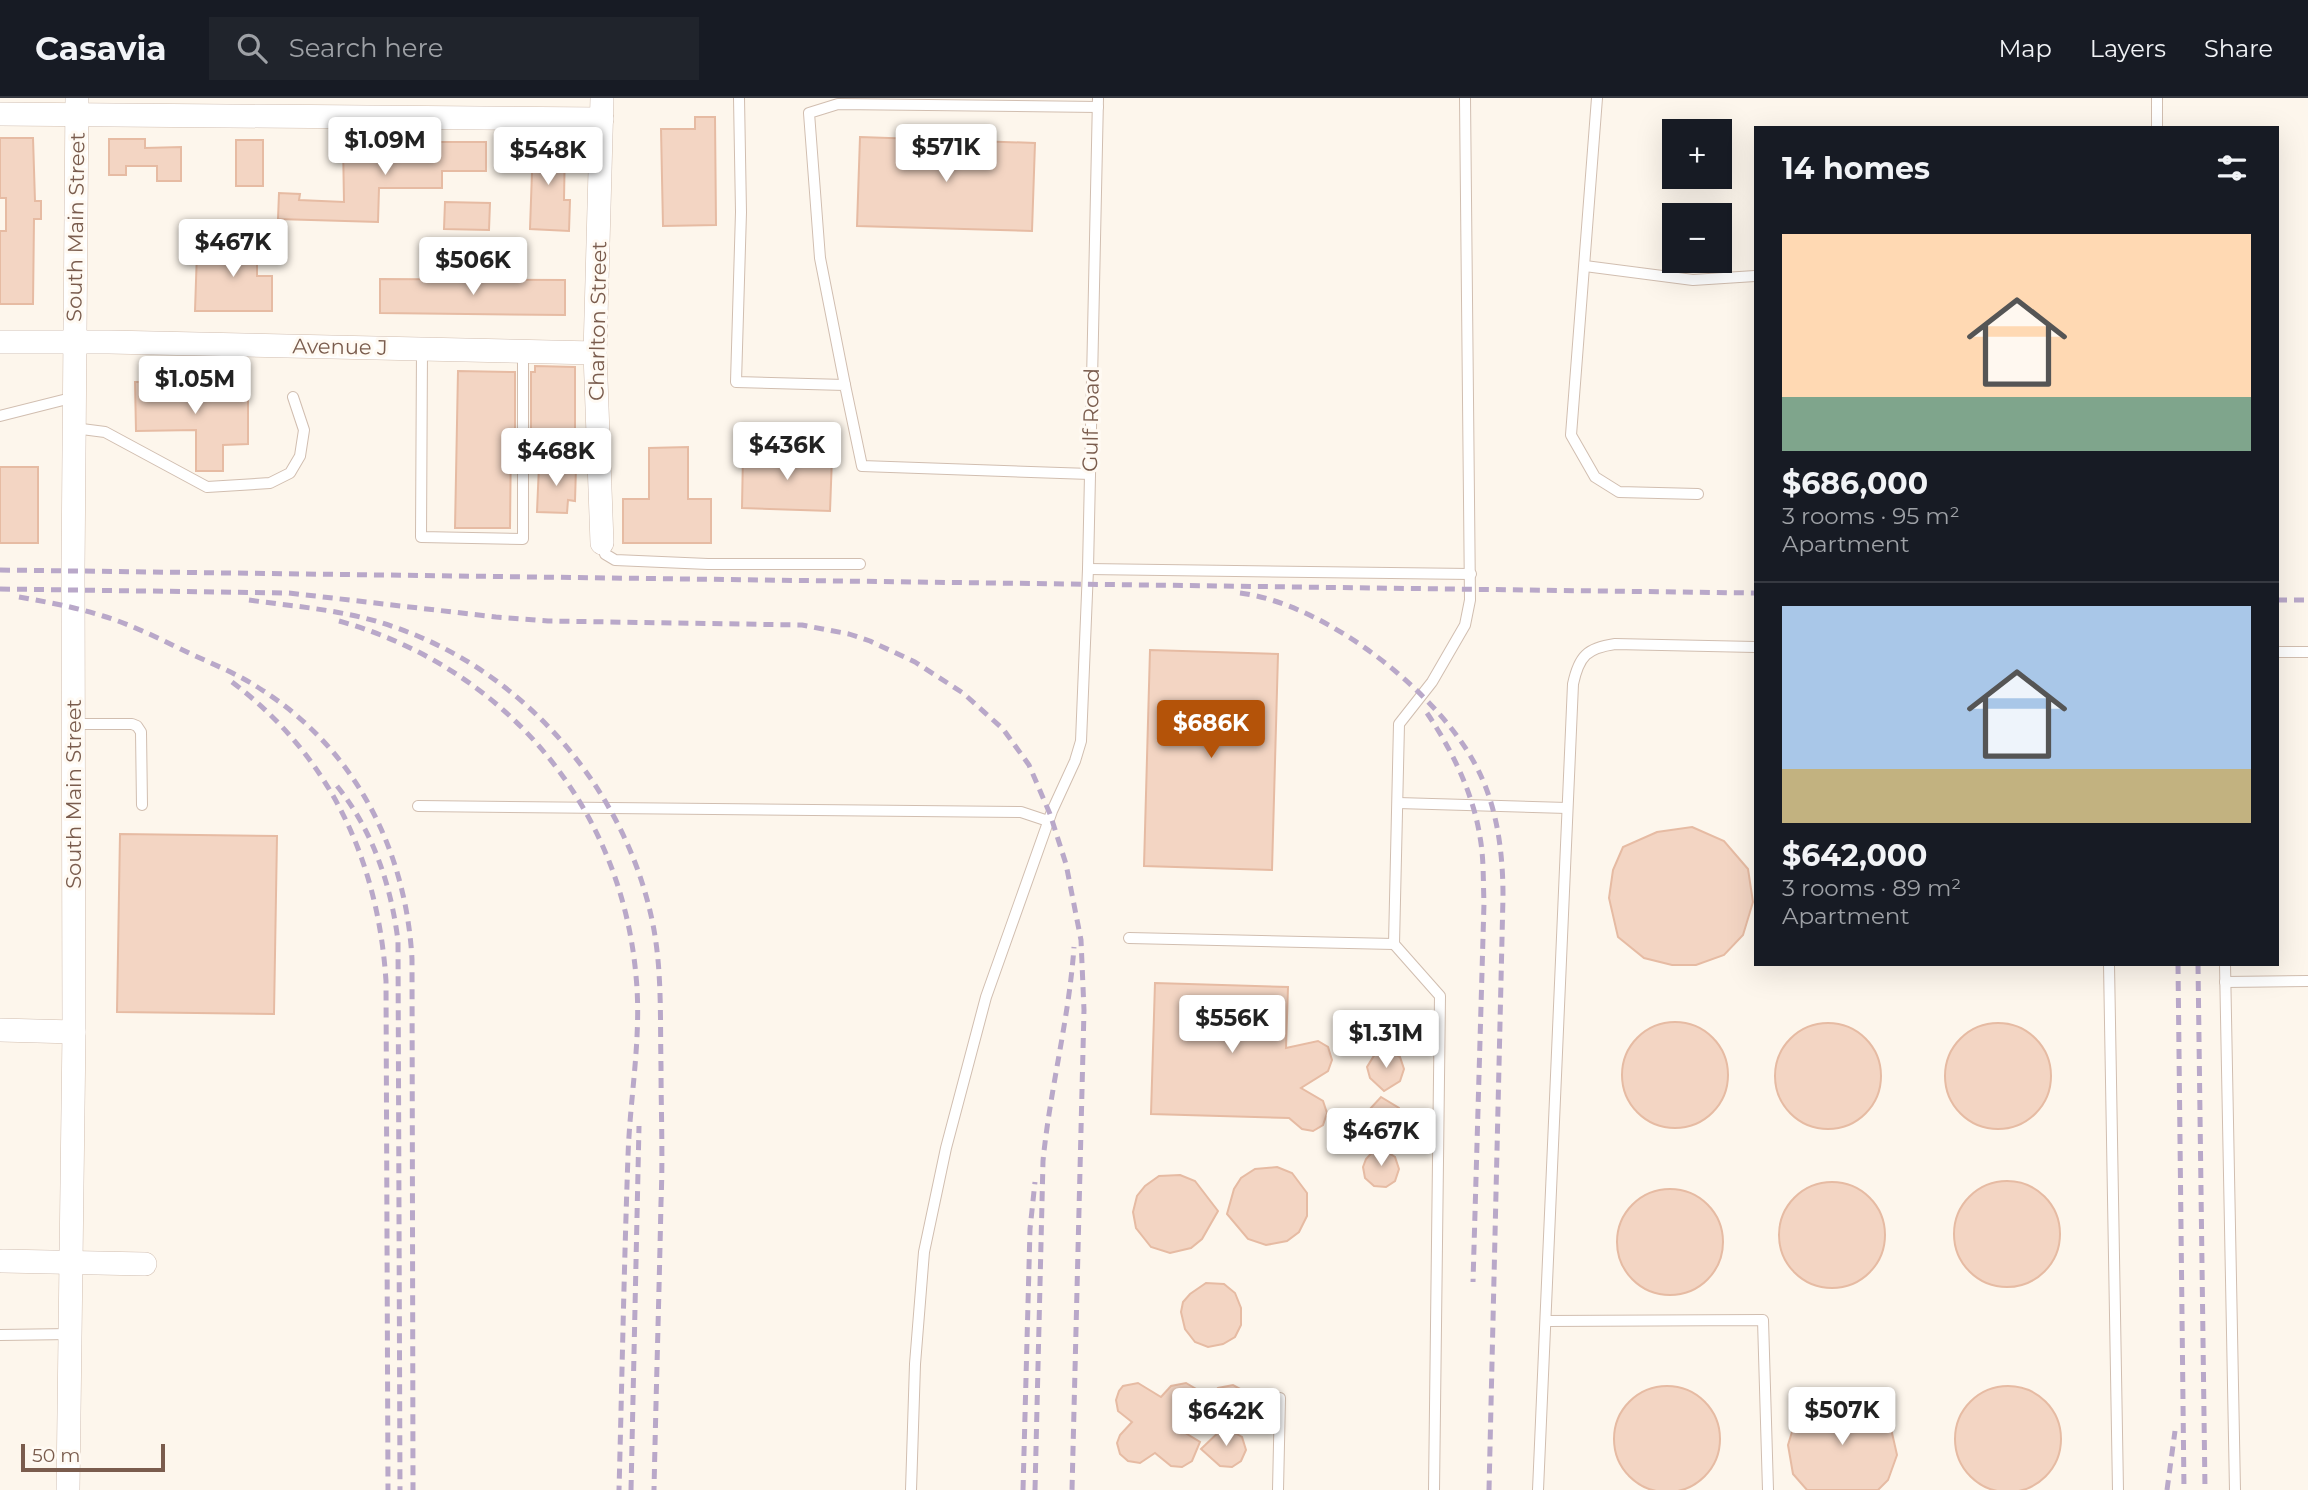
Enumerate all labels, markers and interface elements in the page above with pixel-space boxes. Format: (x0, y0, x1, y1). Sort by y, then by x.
search box (209, 17, 699, 80)
text: Casavia (35, 28, 167, 68)
icon: search (233, 29, 271, 67)
text: Search here (289, 32, 443, 64)
text: Map (1998, 34, 2052, 63)
text: Layers (2090, 34, 2166, 63)
text: Share (2204, 34, 2273, 63)
pin: $1.09M (328, 118, 442, 177)
map controls (1662, 119, 1732, 273)
button: + (1662, 119, 1732, 189)
pin: $571K (897, 125, 995, 184)
text: $1.09M (344, 126, 426, 154)
pin: $548K (499, 127, 597, 187)
street label: South Main Street (61, 132, 90, 322)
text: $571K (912, 133, 980, 161)
text: $548K (510, 136, 586, 164)
icon: filters (2213, 149, 2251, 187)
text: 14 homes (1782, 150, 1930, 187)
button: − (1662, 203, 1732, 273)
pin: $467K (184, 220, 282, 279)
text: $467K (195, 228, 271, 256)
pin: $506K (424, 238, 522, 297)
street label: Charlton Street (584, 241, 611, 401)
text: $506K (435, 246, 511, 274)
icon: home (1954, 279, 2080, 405)
street label: Avenue J (292, 333, 388, 360)
pin: $1.05M (138, 356, 252, 416)
text: $1.05M (155, 365, 235, 393)
street label: Gulf Road (1077, 368, 1104, 472)
pin: $436K (738, 422, 836, 482)
pin: $468K (507, 428, 605, 488)
text: $436K (749, 431, 825, 459)
text: $468K (517, 437, 595, 465)
text: $686,000 (1782, 465, 1928, 502)
text: 3 rooms · 95 m² (1782, 502, 1960, 530)
text: Apartment (1782, 530, 1910, 558)
icon: home (1954, 651, 2080, 777)
street label: South Main Street (61, 699, 86, 889)
pin: $686K (1162, 700, 1260, 760)
text: $686K (1173, 709, 1249, 737)
text: $642,000 (1782, 837, 1928, 874)
text: 3 rooms · 89 m² (1782, 874, 1961, 902)
text: Apartment (1782, 902, 1910, 930)
pin: $556K (1183, 996, 1281, 1055)
text: $556K (1195, 1004, 1269, 1032)
pin: $1.31M (1329, 1010, 1443, 1070)
text: $1.31M (1349, 1019, 1423, 1047)
pin: $467K (1332, 1108, 1430, 1168)
text: $467K (1343, 1117, 1419, 1145)
pin: $642K (1177, 1388, 1275, 1448)
pin: $507K (1793, 1388, 1891, 1447)
text: $507K (1804, 1396, 1880, 1424)
text: $642K (1188, 1397, 1264, 1425)
scale bar (21, 1441, 164, 1473)
text: 50 m (32, 1444, 80, 1467)

